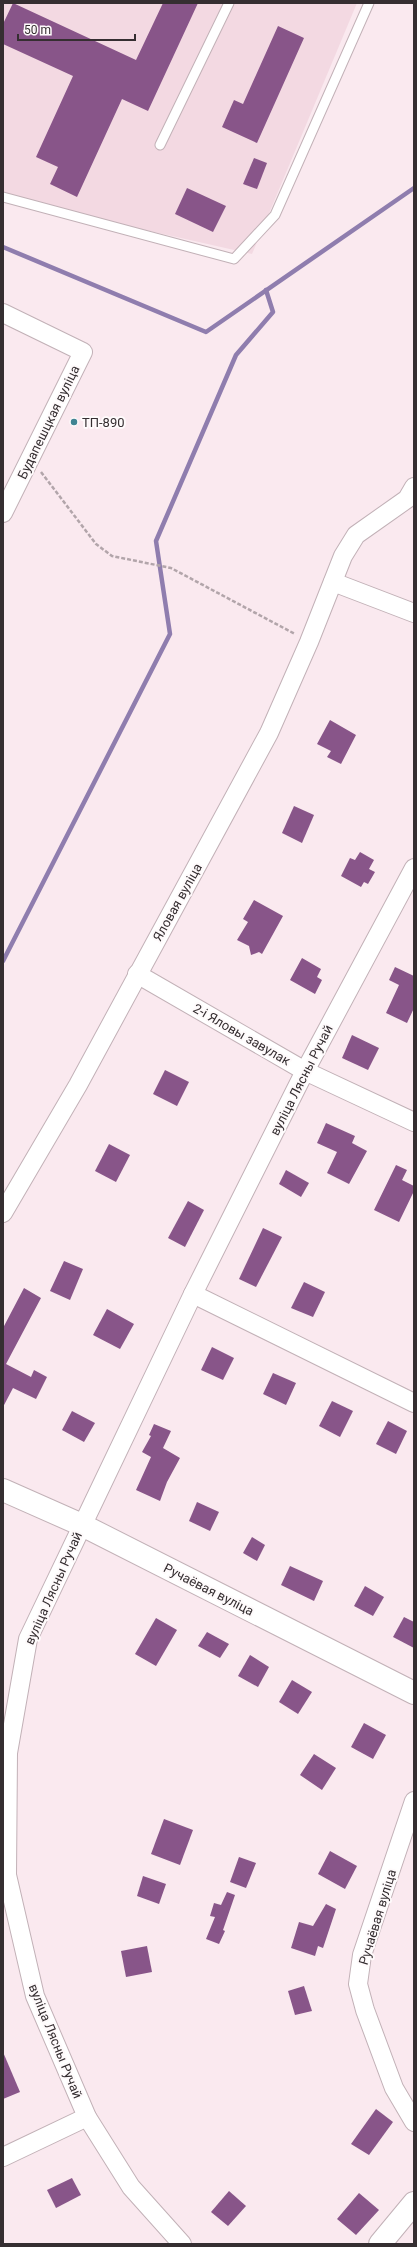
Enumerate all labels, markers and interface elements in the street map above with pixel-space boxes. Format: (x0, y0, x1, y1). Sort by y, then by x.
scale bar (18, 16, 135, 42)
text: 50 m (24, 23, 51, 37)
street label: Будапешцкая вуліца (14, 363, 83, 482)
place label: ТП-890 (82, 415, 125, 430)
marker: ТП-890 (69, 417, 79, 427)
street label: Яловая вуліца (150, 861, 205, 944)
street label: 2-і Яловы завулак (190, 1000, 293, 1068)
street label: вуліца Лясны Ручай (267, 1022, 336, 1138)
street label: вуліца Лясны Ручай (22, 1529, 85, 1647)
street label: Ручаёвая вуліца (161, 1560, 256, 1619)
street label: Ручаёвая вуліца (356, 1868, 399, 1967)
street label: вуліца Лясны Ручай (26, 1982, 85, 2101)

